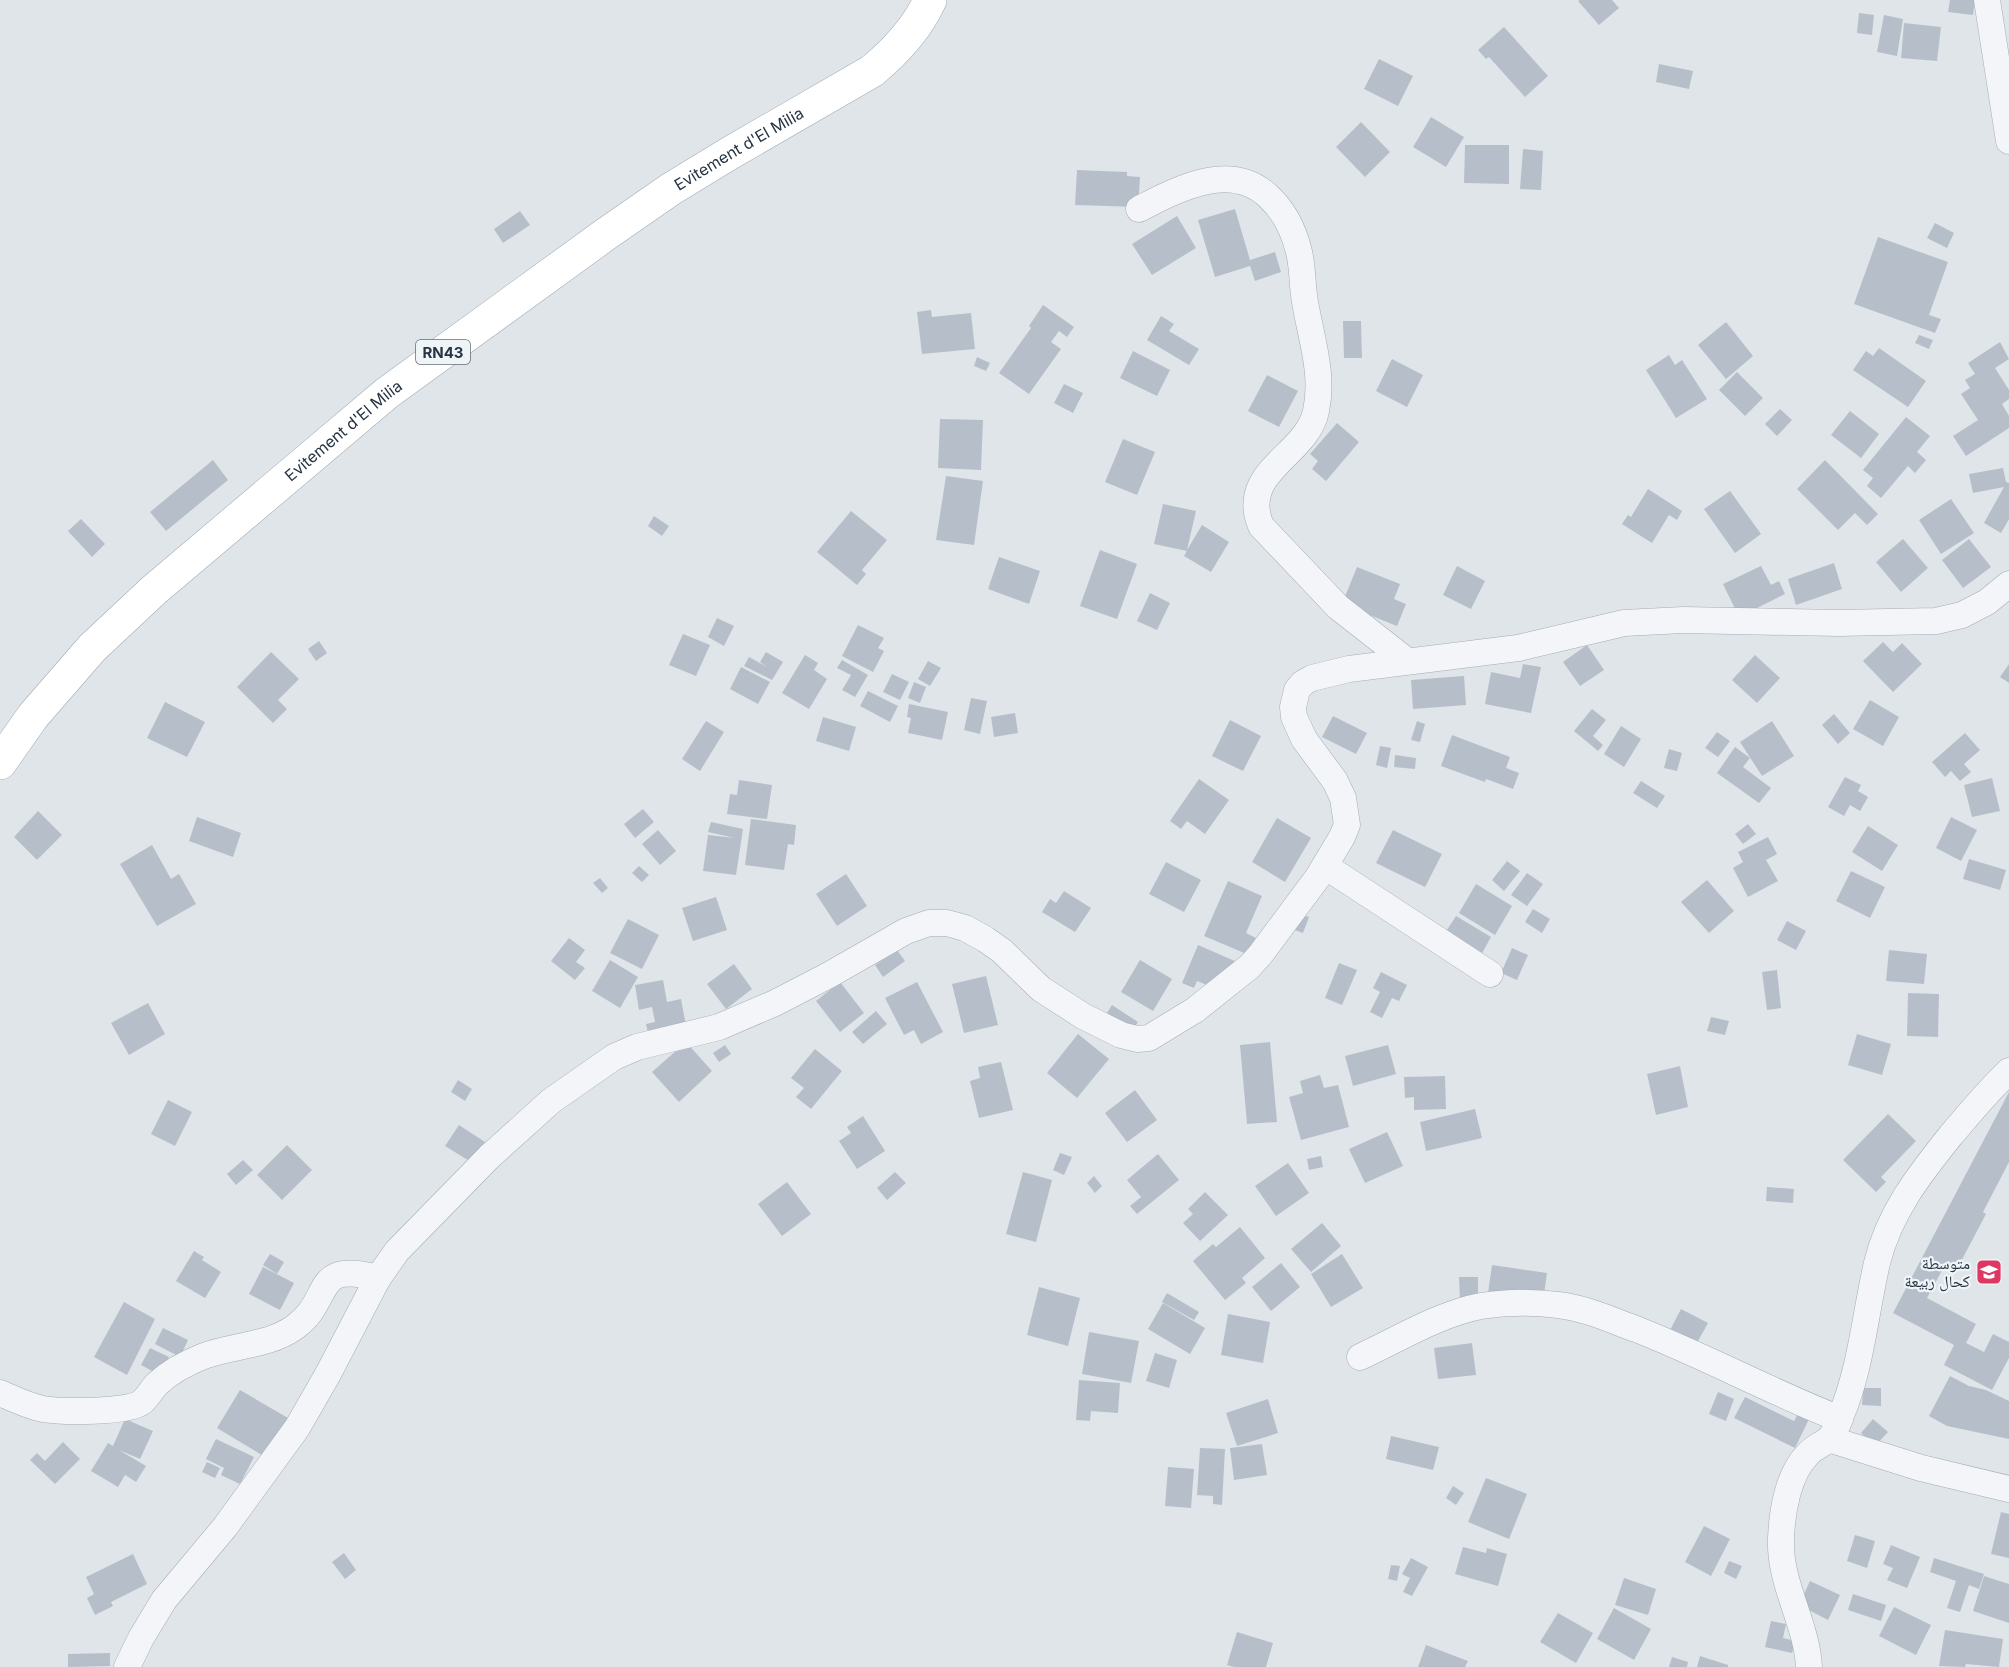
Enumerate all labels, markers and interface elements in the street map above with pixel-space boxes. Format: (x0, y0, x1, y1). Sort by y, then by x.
street label: Evitement d'El Milia (670, 103, 807, 195)
road number: RN43 (416, 340, 470, 364)
street label: Evitement d'El Milia (280, 375, 406, 485)
place label: متوسطة كحال ربيعة (1904, 1253, 1970, 1292)
school or university icon: متوسطة كحال ربيعة (1974, 1257, 2004, 1287)

